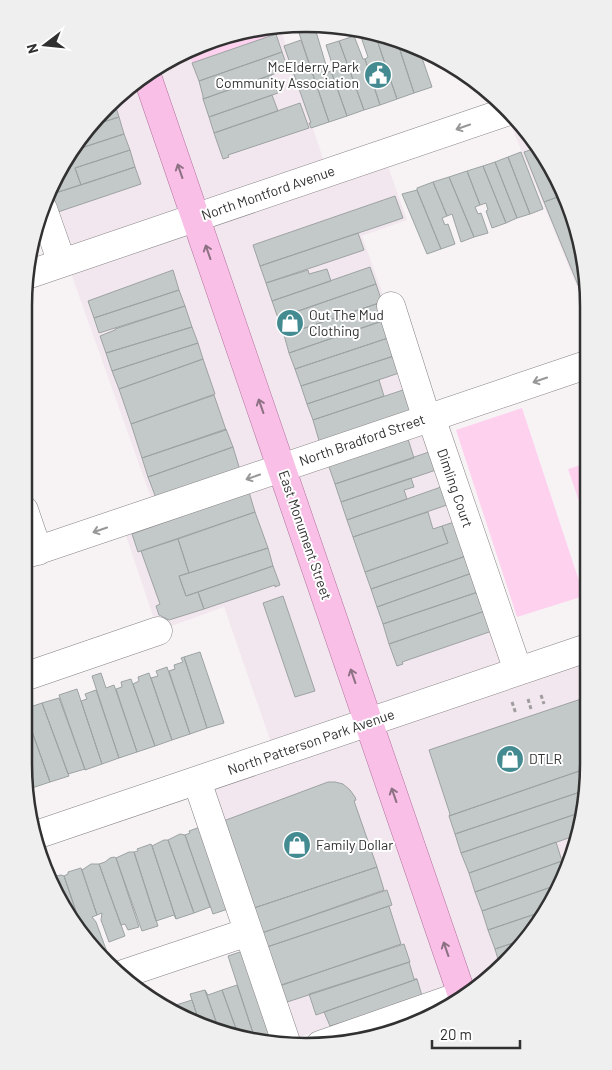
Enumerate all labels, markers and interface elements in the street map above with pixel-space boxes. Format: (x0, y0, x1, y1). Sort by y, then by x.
north arrow (20, 20, 70, 70)
text: N (23, 42, 41, 56)
place label: McElderry Park Community Association (216, 58, 359, 91)
public building icon: McElderry Park Community Association (363, 60, 393, 90)
one-way arrow (455, 122, 471, 132)
street label: North Montford Avenue (199, 162, 337, 223)
one-way arrow (174, 163, 184, 179)
one-way arrow (203, 245, 212, 261)
place label: Out The Mud Clothing (309, 306, 384, 339)
shop icon: Out The Mud Clothing (275, 308, 305, 338)
one-way arrow (533, 376, 548, 385)
one-way arrow (255, 398, 265, 414)
street label: North Bradford Street (297, 410, 427, 469)
street label: Dimling Court (434, 446, 477, 530)
street label: East Monument Street (275, 468, 336, 602)
one-way arrow (246, 472, 262, 482)
one-way arrow (92, 525, 108, 535)
one-way arrow (348, 669, 357, 684)
street label: North Patterson Park Avenue (225, 705, 396, 778)
shop icon: DTLR (495, 744, 525, 774)
place label: DTLR (529, 750, 562, 767)
one-way arrow (389, 788, 398, 803)
shop icon: Family Dollar (282, 830, 312, 860)
place label: Family Dollar (316, 836, 393, 853)
one-way arrow (441, 941, 450, 957)
scale bar (432, 1018, 520, 1050)
text: 20 m (440, 1025, 472, 1043)

